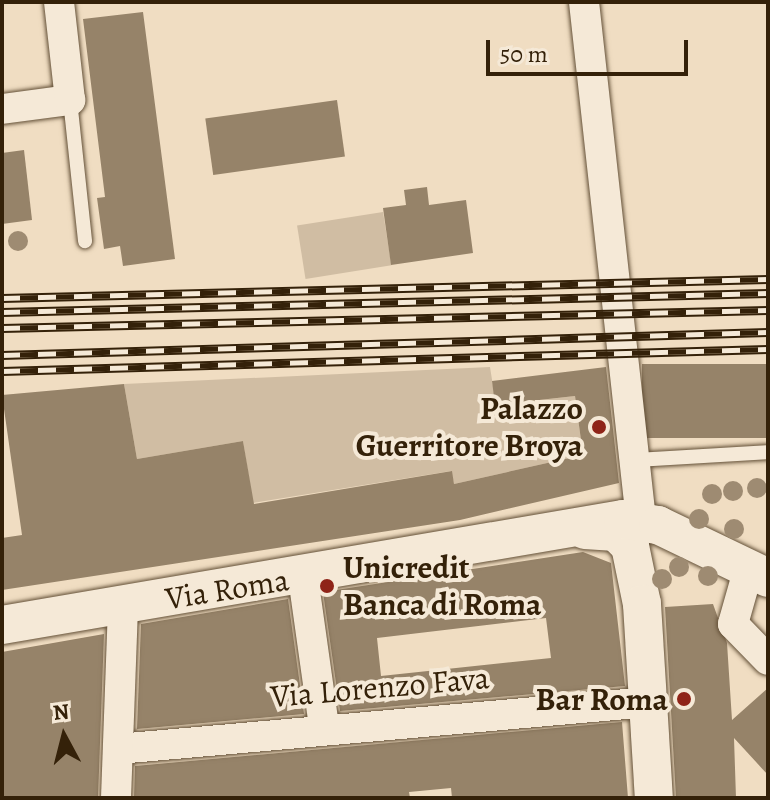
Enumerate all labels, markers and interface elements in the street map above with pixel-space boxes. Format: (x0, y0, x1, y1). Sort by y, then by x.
scale bar (490, 24, 692, 74)
text: 50 m (500, 38, 548, 70)
place label: Palazzo Guerritore Broya (356, 390, 583, 465)
marker: Palazzo Guerritore Broya (590, 418, 608, 436)
place label: Unicredit Banca di Roma (343, 549, 541, 624)
street label: Via Roma (162, 560, 292, 618)
marker: Unicredit Banca di Roma (318, 577, 336, 595)
street label: Via Lorenzo Fava (269, 658, 491, 716)
place label: Bar Roma (535, 680, 668, 718)
marker: Bar Roma (675, 690, 693, 708)
north arrow (24, 696, 104, 776)
text: N (51, 696, 71, 728)

